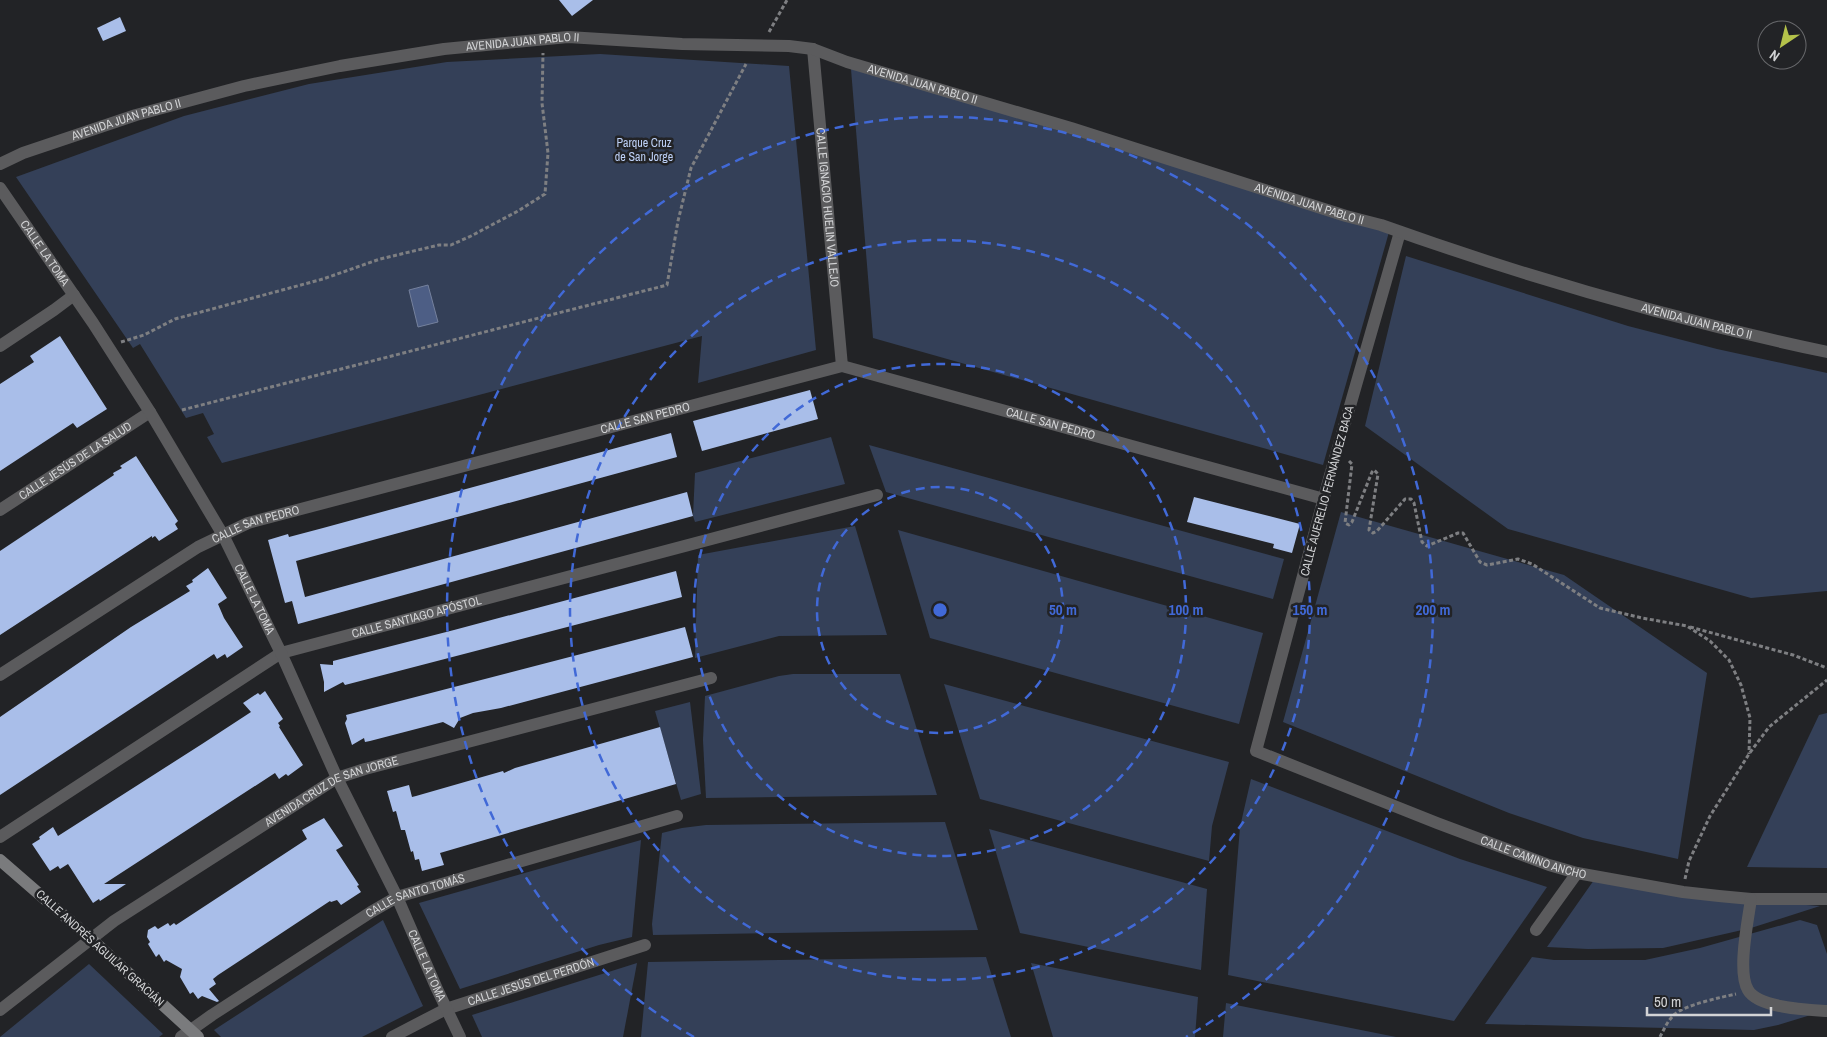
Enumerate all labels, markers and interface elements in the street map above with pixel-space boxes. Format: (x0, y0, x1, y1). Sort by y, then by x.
north arrow (1757, 20, 1807, 70)
street label: AVENIDA JUAN PABLO II (464, 29, 580, 55)
text: N (1766, 46, 1783, 65)
street label: AVENIDA JUAN PABLO II (865, 60, 979, 108)
street label: AVENIDA JUAN PABLO II (68, 95, 183, 144)
street label: CALLE IGNACIO HUELIN VALLEJO (812, 127, 843, 288)
park label: Parque Cruz de San Jorge (615, 135, 673, 165)
street label: AVENIDA JUAN PABLO II (1252, 179, 1366, 228)
street label: CALLE LA TOMA (17, 217, 73, 289)
street label: AVENIDA JUAN PABLO II (1639, 299, 1754, 343)
street label: CALLE SAN PEDRO (599, 398, 692, 438)
street label: CALLE SAN PEDRO (1004, 404, 1097, 444)
street label: CALLE AUERELIO FERNÁNDEZ BACA (1297, 404, 1358, 578)
street label: CALLE JESÚS DE LA SALUD (16, 418, 135, 504)
street label: CALLE SAN PEDRO (209, 502, 301, 547)
street label: CALLE LA TOMA (230, 561, 279, 637)
street label: CALLE SANTIAGO APÓSTOL (350, 592, 484, 642)
text: 50 m (1049, 599, 1077, 620)
text: 100 m (1169, 599, 1203, 620)
text: 150 m (1293, 599, 1327, 620)
text: 200 m (1416, 599, 1450, 620)
centre of rings (931, 601, 949, 619)
street label: AVENIDA CRUZ DE SAN JORGE (261, 753, 400, 831)
street label: CALLE CAMINO ANCHO (1478, 832, 1588, 883)
street label: CALLE SANTO TOMÁS (362, 870, 467, 921)
street label: CALLE ANDRÉS AGUILAR GRACIÁN (32, 886, 168, 1010)
street label: CALLE LA TOMA (404, 927, 450, 1004)
street label: CALLE JESÚS DEL PERDÓN (466, 954, 596, 1010)
scale bar (1647, 984, 1771, 1016)
text: 50 m (1654, 991, 1681, 1012)

